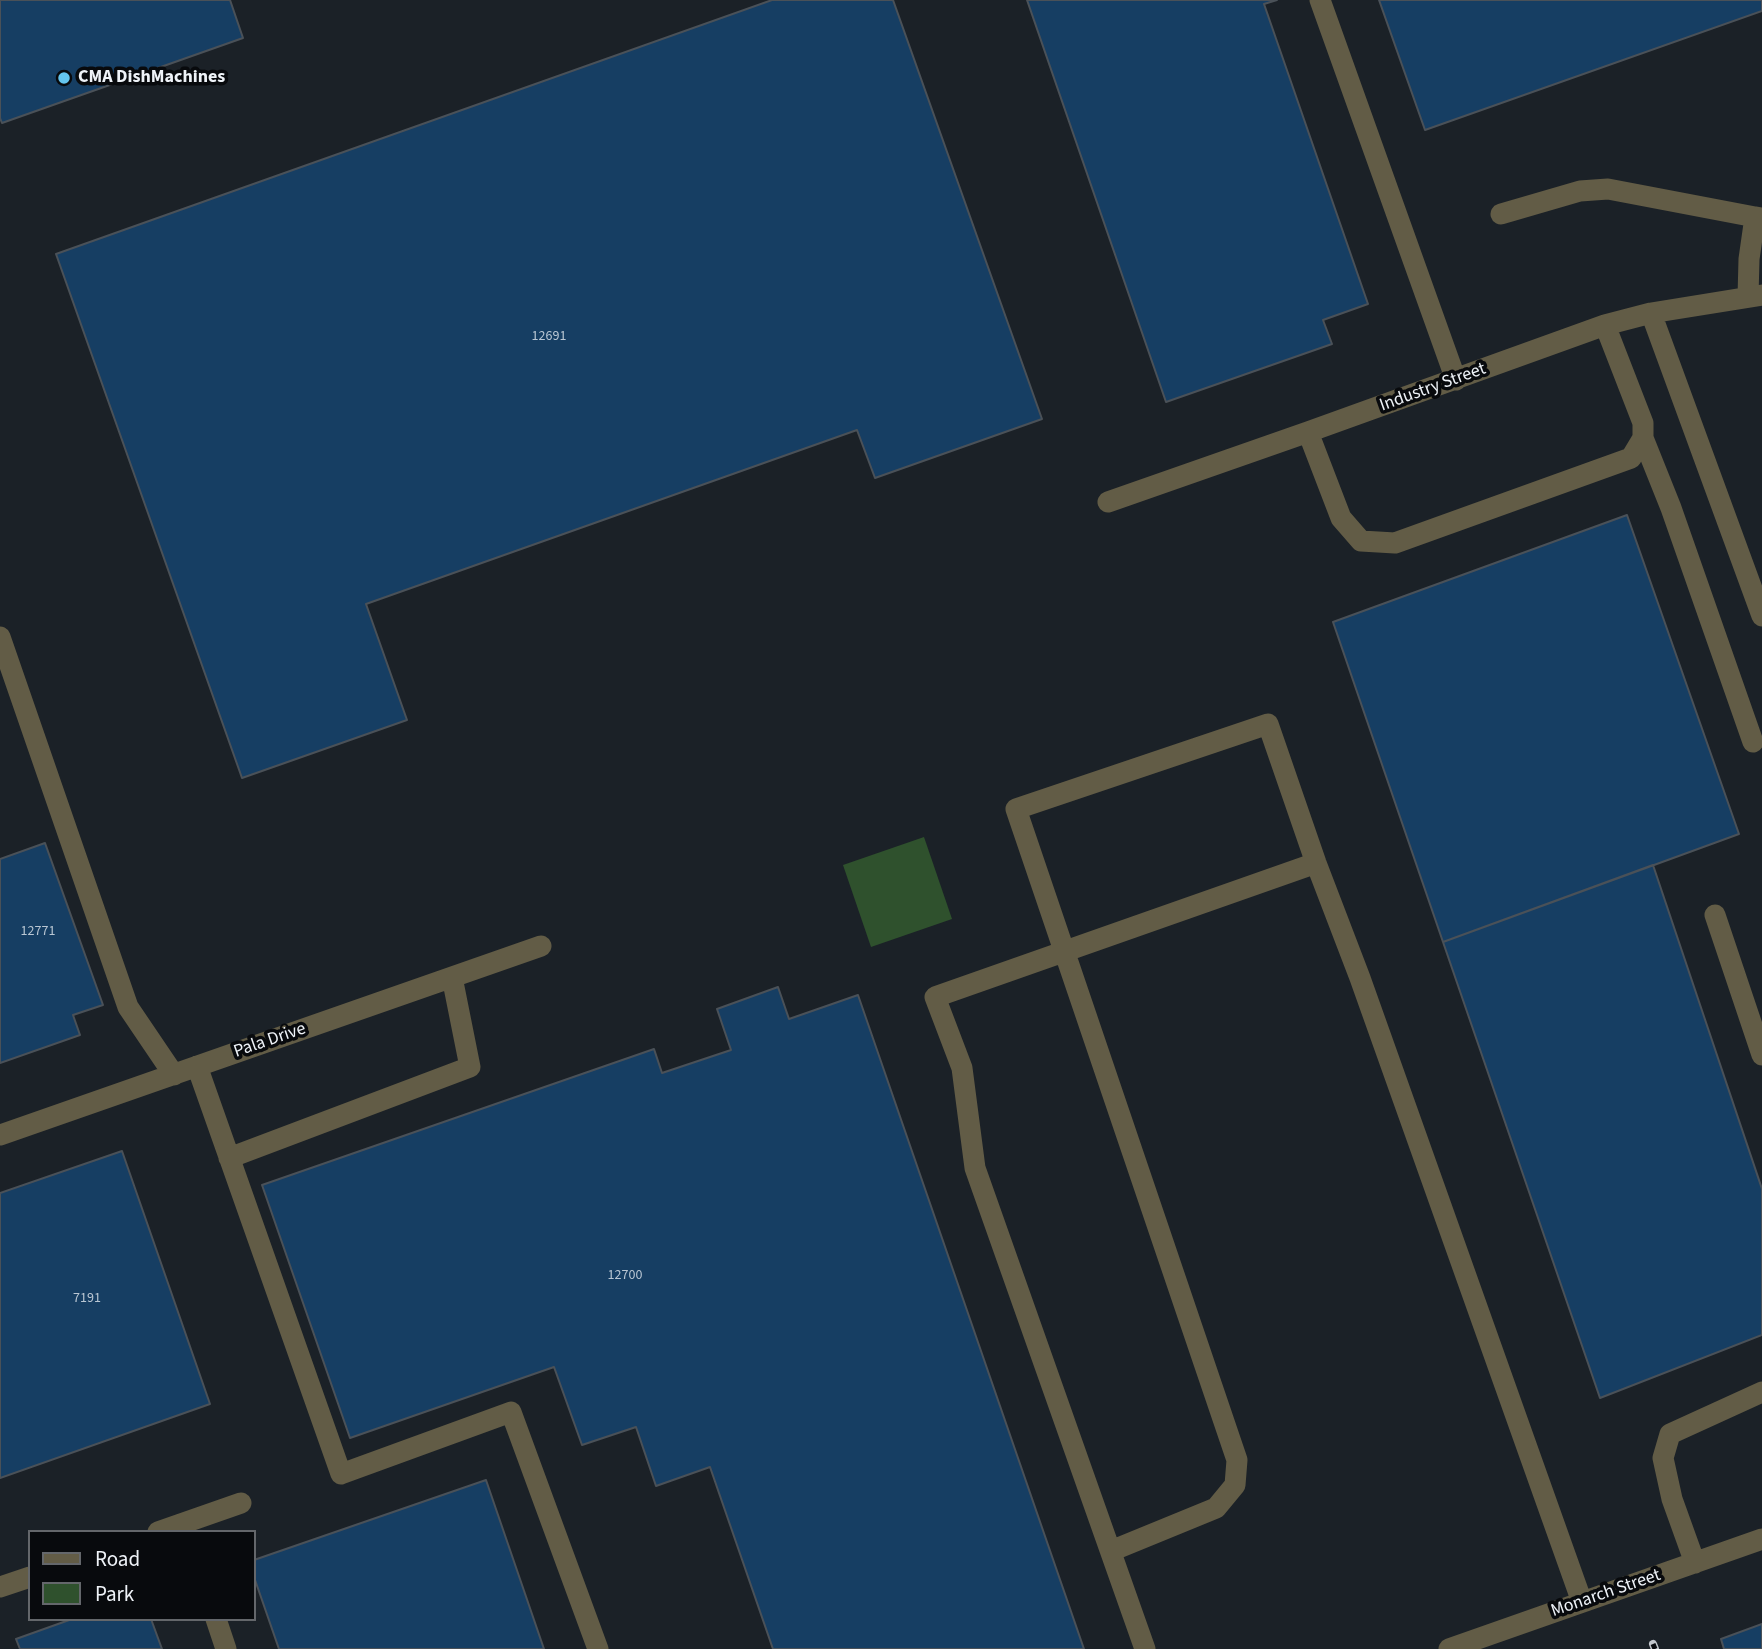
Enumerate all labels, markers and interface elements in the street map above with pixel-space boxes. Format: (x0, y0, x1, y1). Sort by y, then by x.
place label: CMA DishMachines (78, 67, 225, 89)
marker: CMA DishMachines (56, 70, 72, 86)
house number: 12691 (532, 329, 566, 345)
street label: Industry Street (1377, 359, 1489, 417)
house number: 12771 (21, 924, 55, 940)
street label: Pala Drive (231, 1019, 309, 1063)
house number: 12700 (608, 1268, 642, 1284)
house number: 7191 (73, 1291, 101, 1307)
legend (28, 1530, 256, 1621)
text: Road (95, 1544, 140, 1574)
street label: Monarch Street (1548, 1565, 1664, 1623)
text: Park (95, 1579, 134, 1609)

